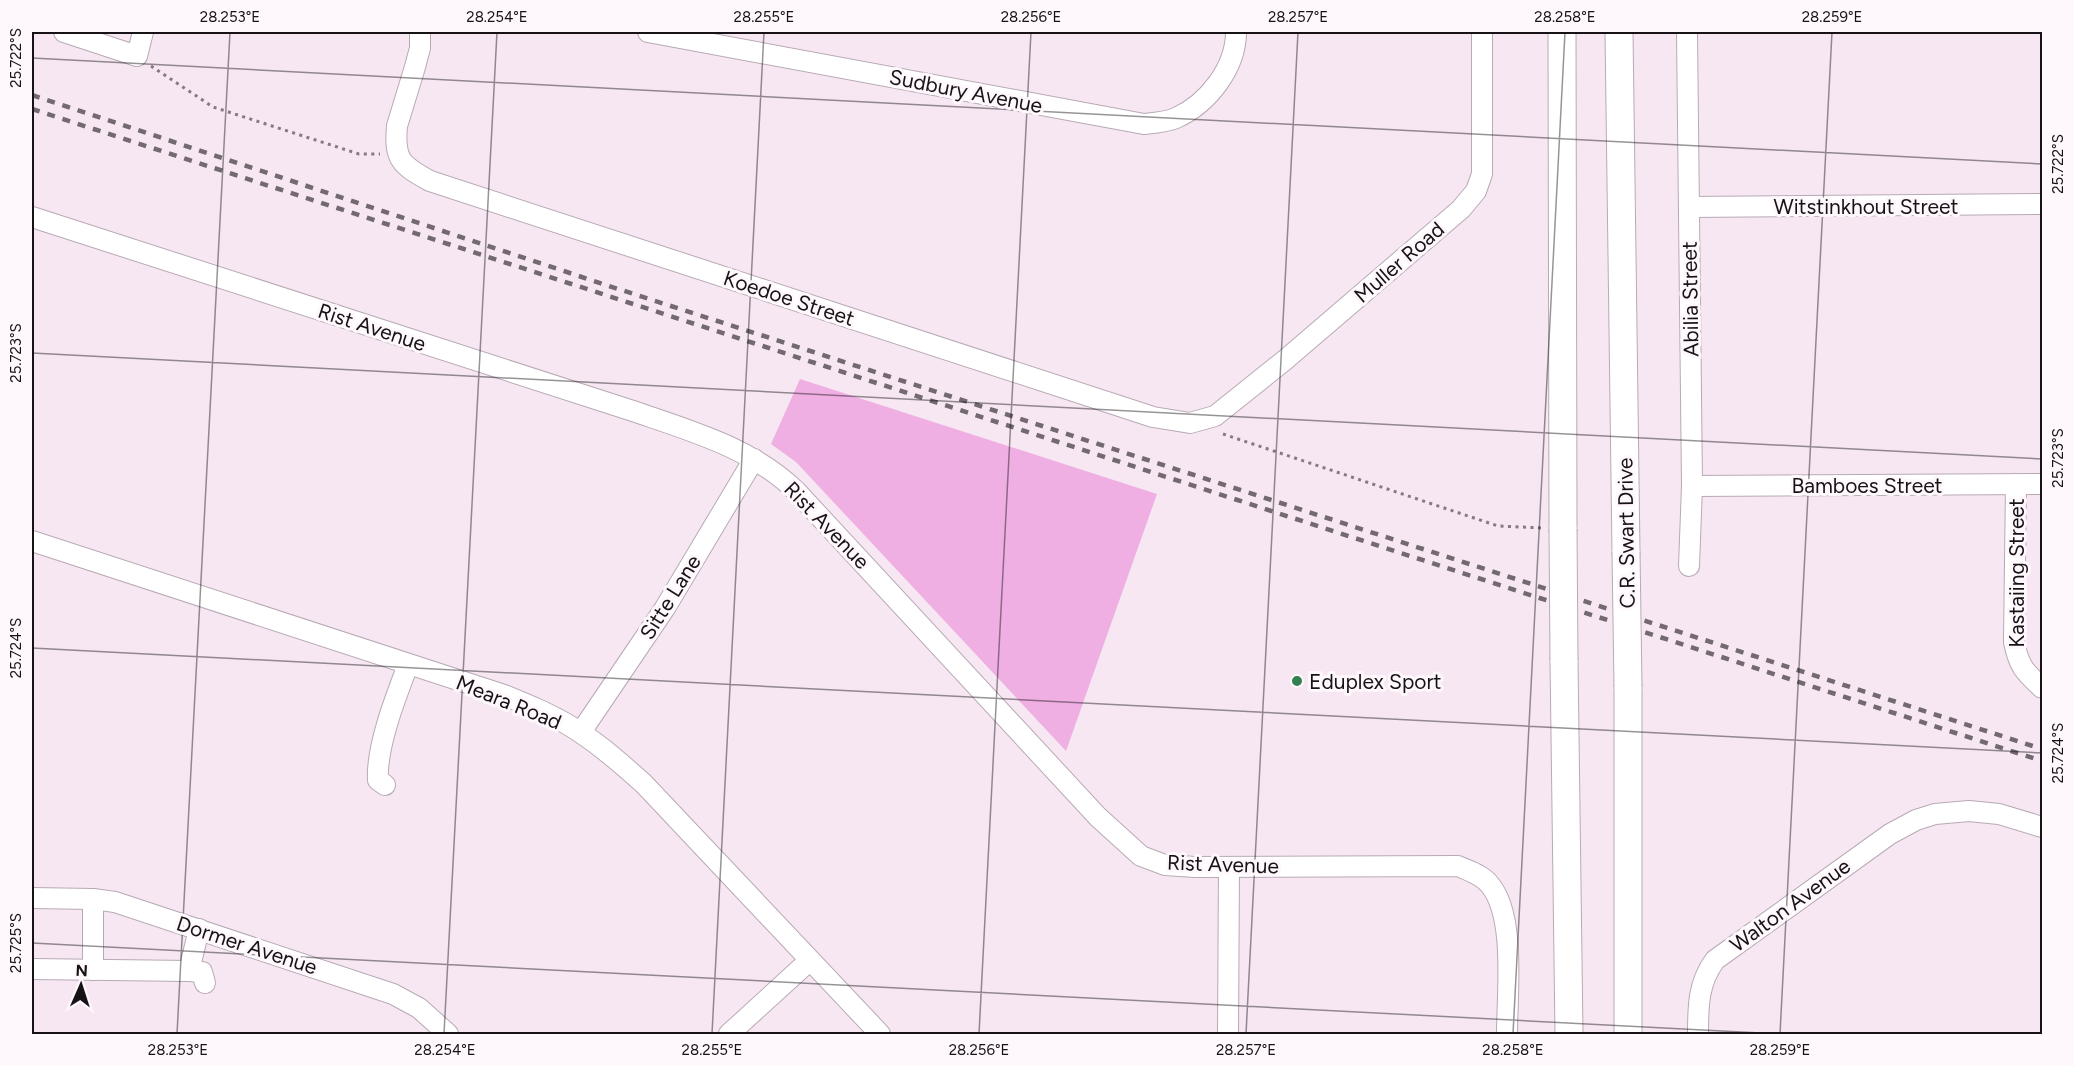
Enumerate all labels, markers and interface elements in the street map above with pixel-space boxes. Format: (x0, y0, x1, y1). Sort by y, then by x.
text: 28.253°E (200, 8, 260, 26)
text: 28.254°E (466, 8, 528, 26)
text: 28.255°E (734, 8, 794, 26)
text: 28.256°E (1001, 8, 1061, 26)
text: 28.257°E (1268, 8, 1328, 26)
text: 28.258°E (1534, 8, 1596, 26)
text: 28.259°E (1802, 8, 1862, 26)
text: 25.722°S (7, 28, 25, 88)
street label: Sudbury Avenue (887, 64, 1045, 118)
text: 25.722°S (2049, 134, 2067, 194)
street label: Witstinkhout Street (1773, 194, 1959, 219)
street label: Muller Road (1349, 216, 1449, 308)
street label: Abilia Street (1676, 241, 1704, 357)
street label: Koedoe Street (720, 265, 858, 331)
street label: Rist Avenue (315, 298, 429, 356)
text: 25.723°S (7, 323, 25, 383)
text: 25.723°S (2049, 428, 2067, 488)
street label: C.R. Swart Drive (1612, 457, 1640, 609)
street label: Bamboes Street (1791, 473, 1943, 498)
street label: Rist Avenue (779, 476, 875, 574)
street label: Kastaiing Street (2004, 498, 2029, 648)
street label: Sitte Lane (634, 550, 706, 644)
text: 25.724°S (7, 618, 25, 678)
place label: Eduplex Sport (1309, 669, 1442, 694)
street label: Meara Road (453, 670, 565, 734)
marker: Eduplex Sport (1290, 674, 1304, 688)
text: 25.724°S (2049, 723, 2067, 783)
street label: Rist Avenue (1167, 850, 1279, 878)
street label: Walton Avenue (1725, 853, 1855, 957)
street label: Dormer Avenue (174, 910, 320, 980)
text: 25.725°S (7, 913, 25, 973)
north arrow (51, 955, 111, 1015)
text: N (75, 961, 88, 980)
text: 28.253°E (148, 1041, 208, 1059)
text: 28.254°E (414, 1041, 476, 1059)
text: 28.255°E (682, 1041, 742, 1059)
text: 28.256°E (949, 1041, 1009, 1059)
text: 28.257°E (1216, 1041, 1276, 1059)
text: 28.258°E (1482, 1041, 1544, 1059)
text: 28.259°E (1750, 1041, 1810, 1059)

